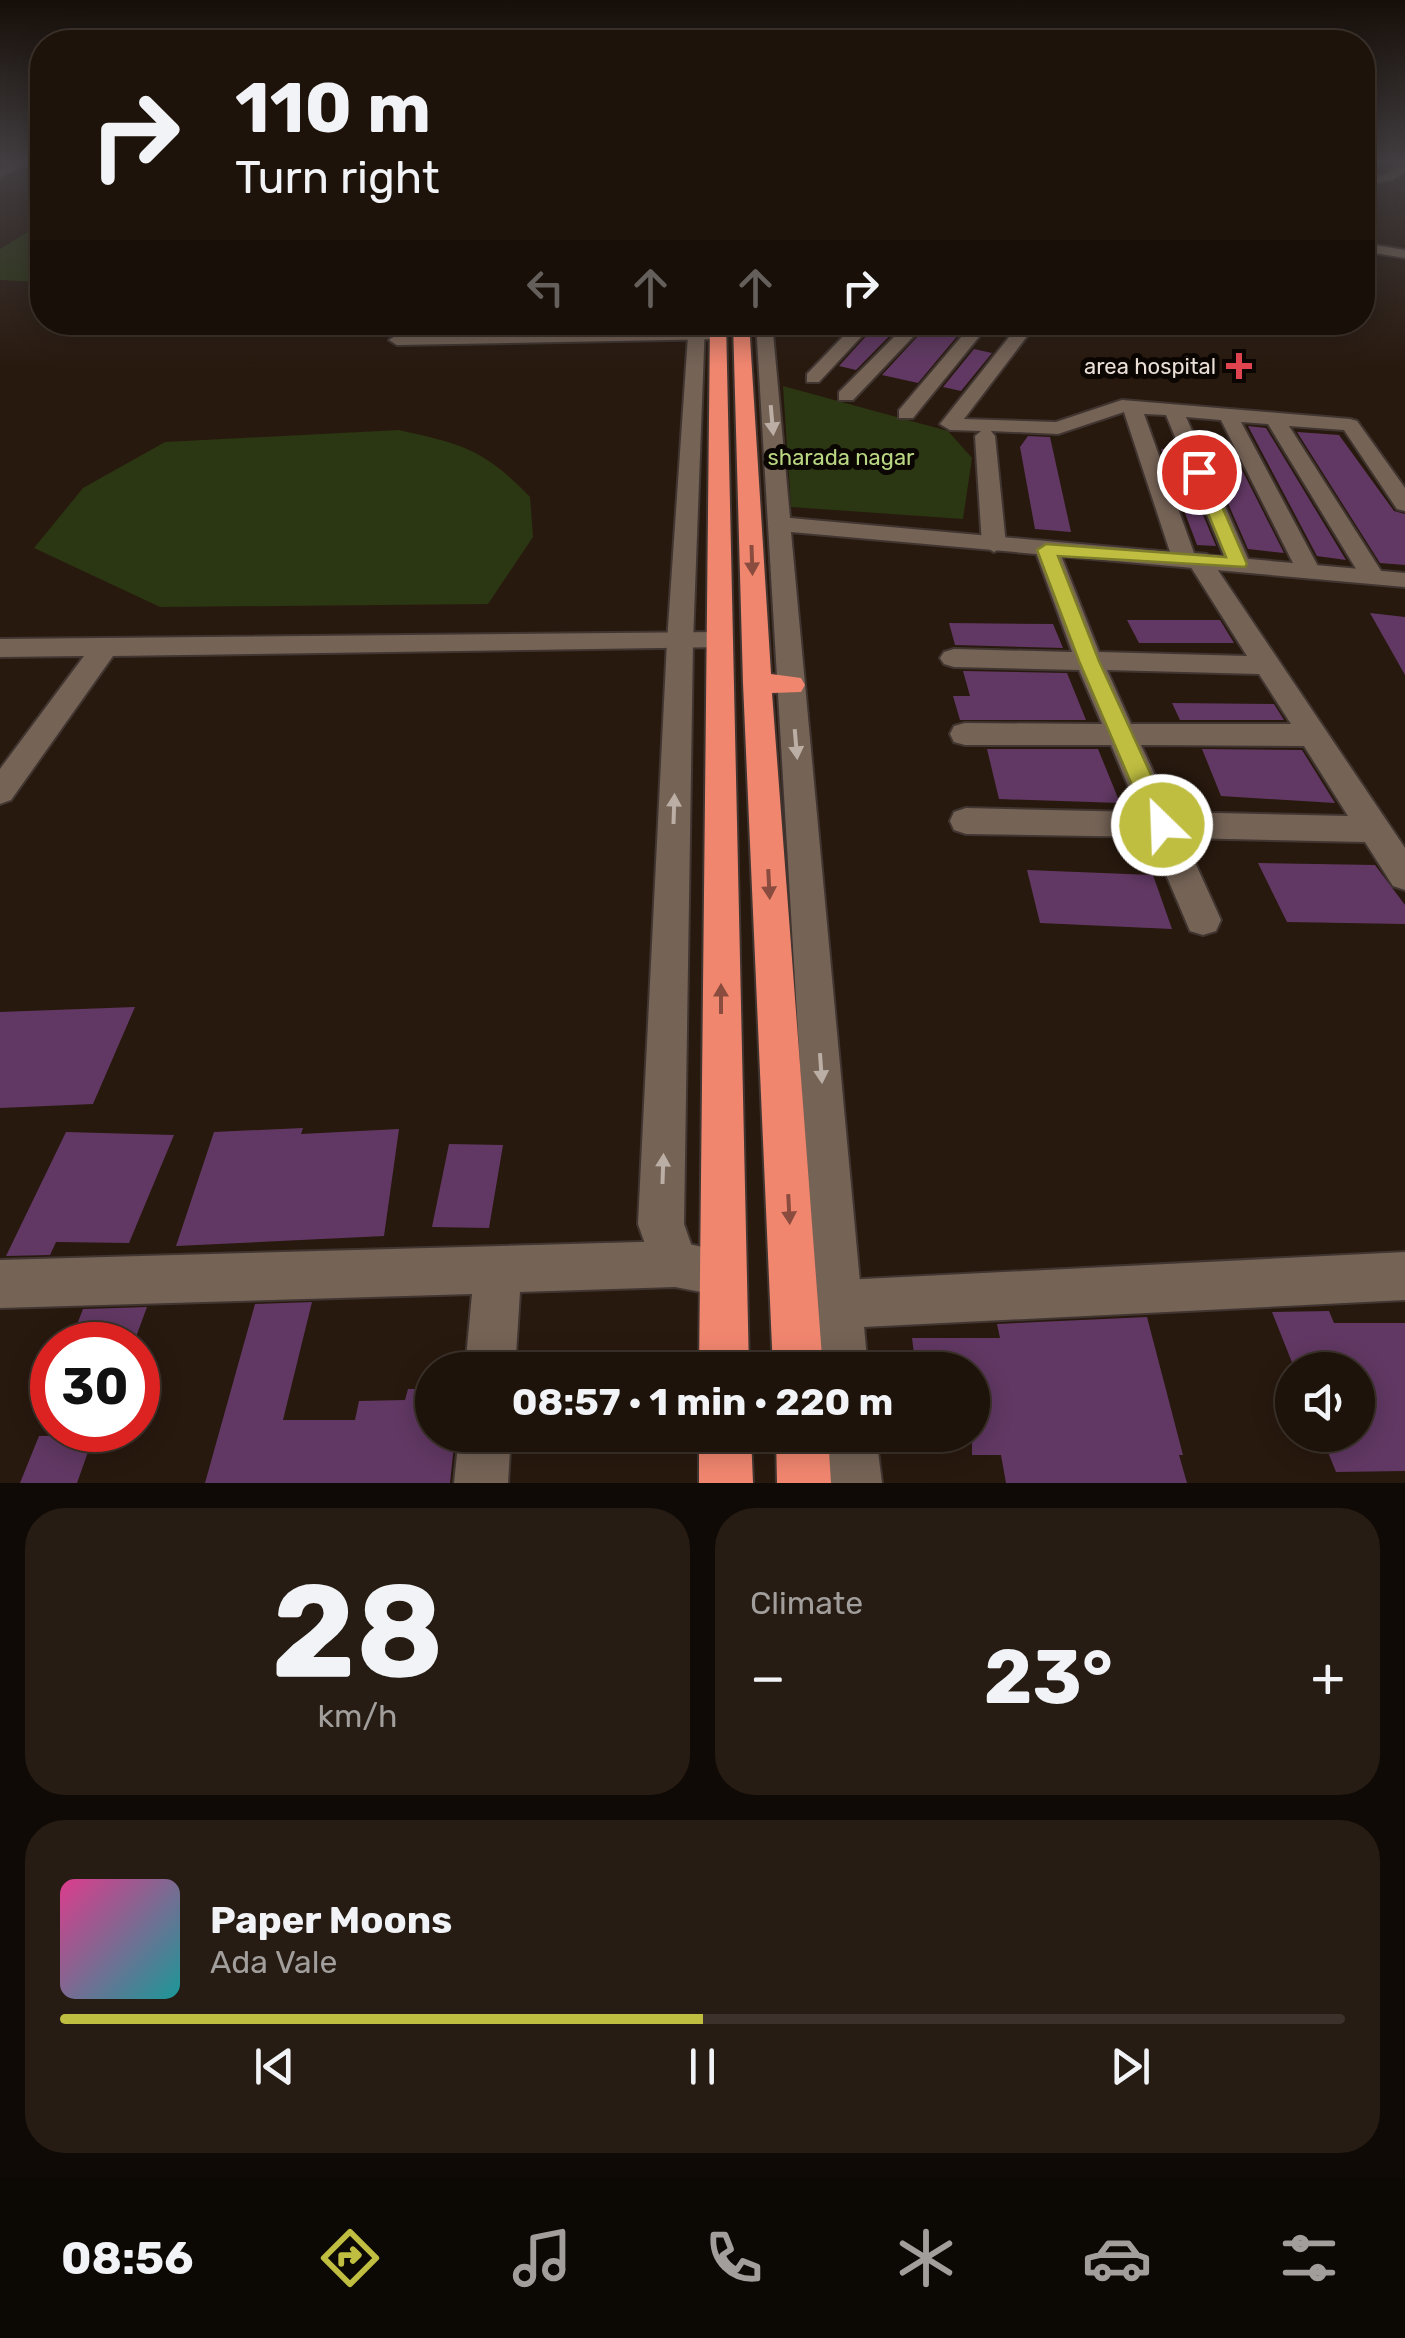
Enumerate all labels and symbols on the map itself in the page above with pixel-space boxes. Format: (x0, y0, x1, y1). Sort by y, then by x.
place label: area hospital (1084, 353, 1216, 380)
marker: area hospital (1226, 353, 1252, 379)
one-way arrow (765, 404, 781, 436)
pin (1157, 430, 1242, 515)
park label: sharada nagar (768, 444, 915, 471)
one-way arrow (744, 544, 760, 576)
one-way arrow (788, 728, 804, 760)
position arrow (1110, 773, 1214, 877)
one-way arrow (667, 793, 683, 825)
one-way arrow (761, 869, 777, 901)
one-way arrow (712, 983, 728, 1015)
one-way arrow (813, 1052, 829, 1084)
one-way arrow (655, 1153, 671, 1185)
one-way arrow (781, 1193, 797, 1225)
speed limit sign: 30 (30, 1322, 160, 1452)

